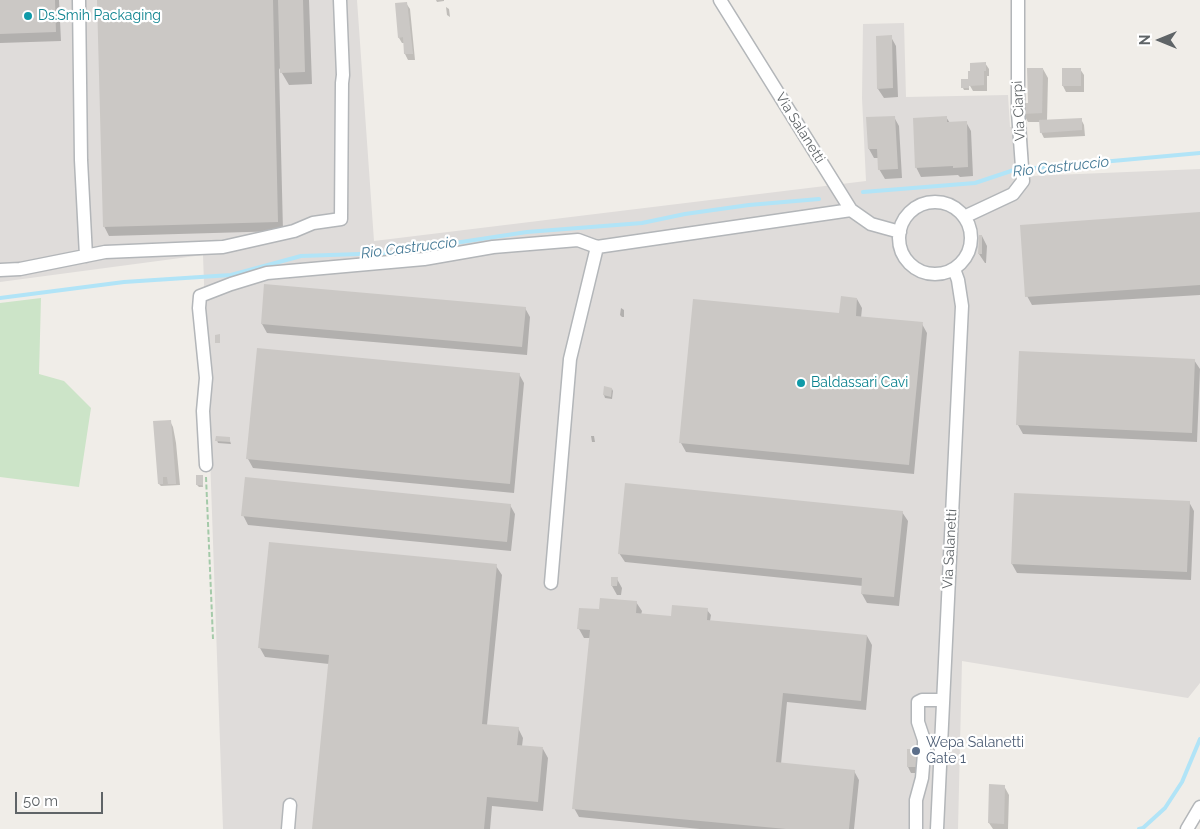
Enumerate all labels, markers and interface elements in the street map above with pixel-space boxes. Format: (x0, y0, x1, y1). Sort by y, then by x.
place label: Ds.Smih Packaging (38, 8, 161, 24)
marker: Ds.Smih Packaging (22, 10, 34, 22)
north arrow (1135, 15, 1185, 65)
text: N (1137, 35, 1153, 45)
street label: Via Ciarpi (1009, 80, 1029, 142)
street label: Via Salanetti (772, 90, 828, 166)
water label: Rio Castruccio (1012, 153, 1110, 181)
water label: Rio Castruccio (360, 233, 458, 263)
place label: Baldassari Cavi (811, 375, 908, 391)
marker: Baldassari Cavi (795, 377, 807, 389)
street label: Via Salanetti (940, 509, 960, 589)
place label: Wepa Salanetti Gate 1 (926, 735, 1024, 768)
marker: Wepa Salanetti Gate 1 (910, 745, 922, 757)
scale bar (18, 782, 105, 814)
text: 50 m (23, 792, 58, 810)

